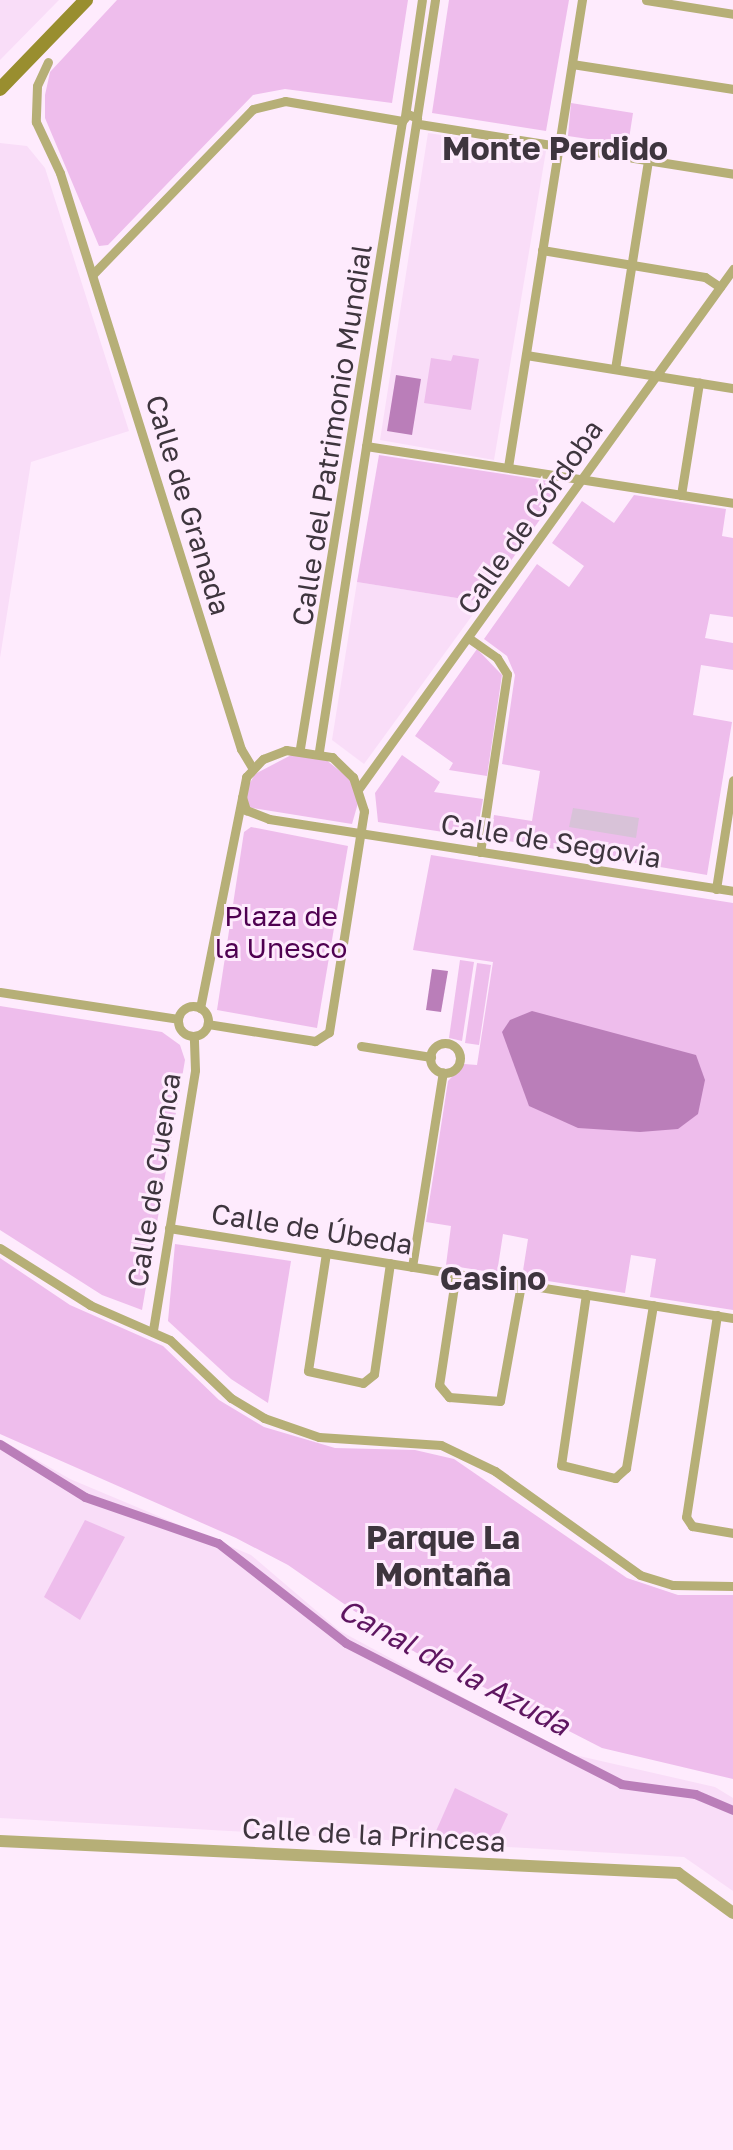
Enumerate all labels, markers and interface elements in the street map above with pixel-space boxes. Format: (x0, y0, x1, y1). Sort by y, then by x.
district label: Monte Perdido (442, 129, 668, 167)
street label: Calle del Patrimonio Mundial (285, 242, 379, 628)
street label: Calle de Granada (139, 391, 237, 619)
street label: Calle de Córdoba (450, 413, 610, 621)
street label: Calle de Segovia (438, 807, 664, 875)
park label: Plaza de la Unesco (215, 899, 347, 965)
street label: Calle de Cuenca (120, 1070, 188, 1290)
street label: Calle de Úbeda (209, 1197, 415, 1261)
district label: Casino (440, 1259, 546, 1297)
district label: Parque La Montaña (366, 1519, 520, 1594)
water label: Canal de la Azuda (332, 1591, 576, 1743)
street label: Calle de la Princesa (241, 1811, 507, 1859)

